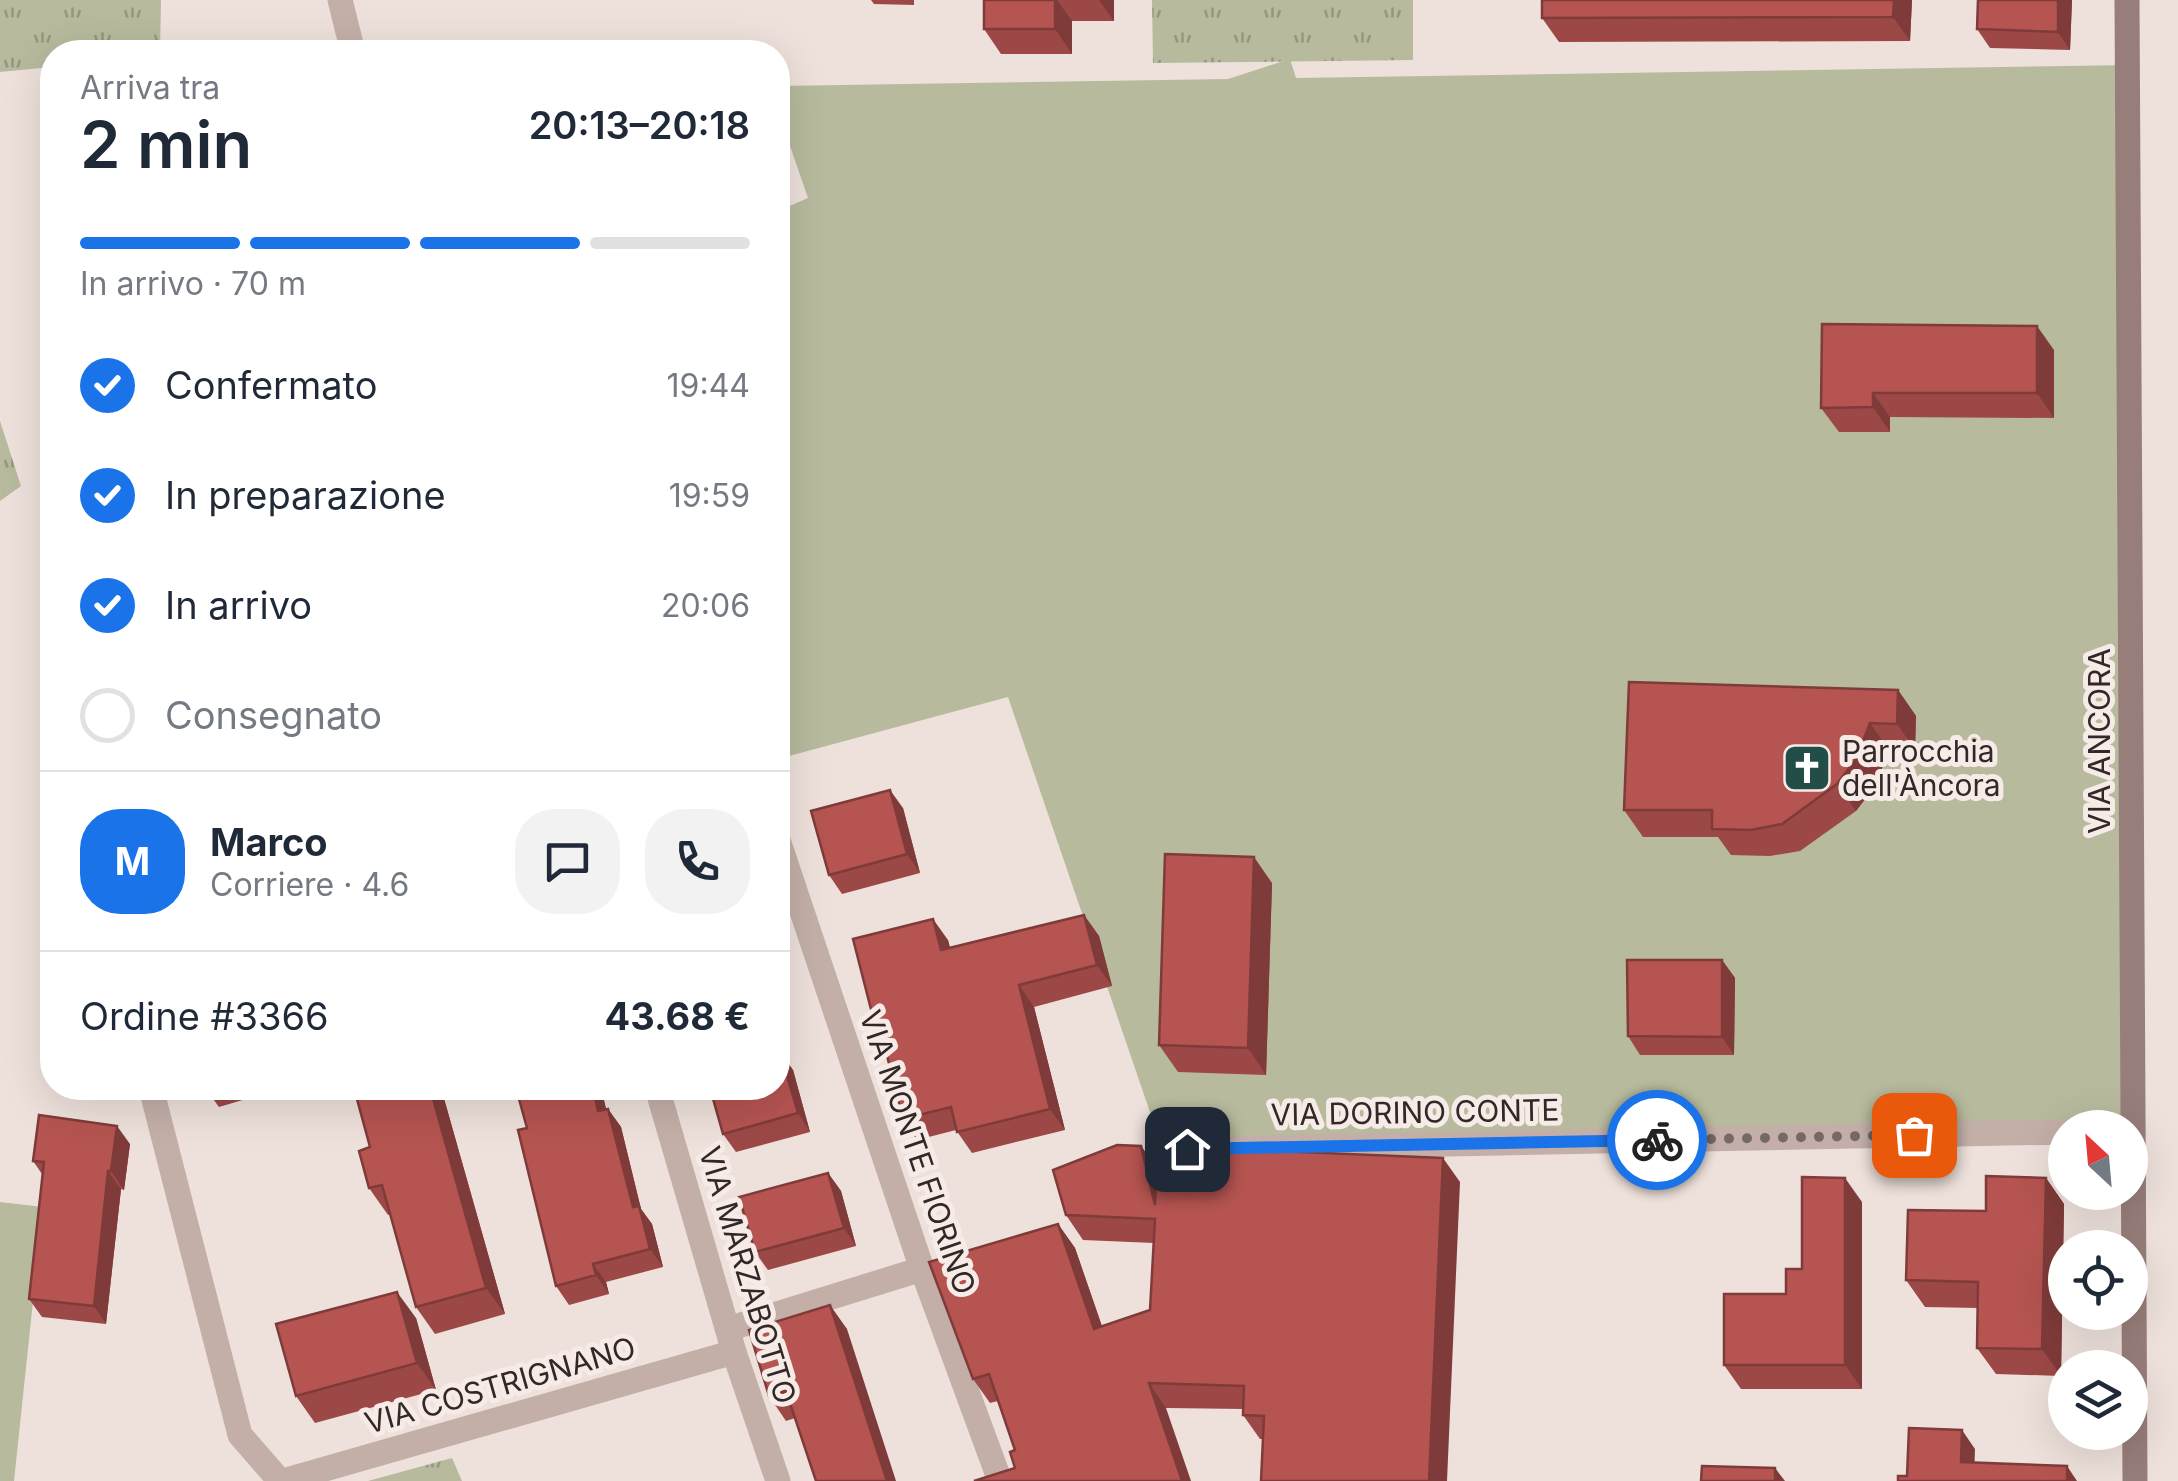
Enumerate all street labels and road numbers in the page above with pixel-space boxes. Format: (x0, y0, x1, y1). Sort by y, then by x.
street label: VIA ANCORA (2081, 648, 2117, 834)
street label: VIA MONTE FIORINO (852, 1005, 984, 1299)
street label: VIA DORINO CONTE (1270, 1091, 1560, 1133)
street label: VIA MARZABOTTO (692, 1142, 804, 1408)
street label: VIA COSTRIGNANO (360, 1329, 640, 1441)

